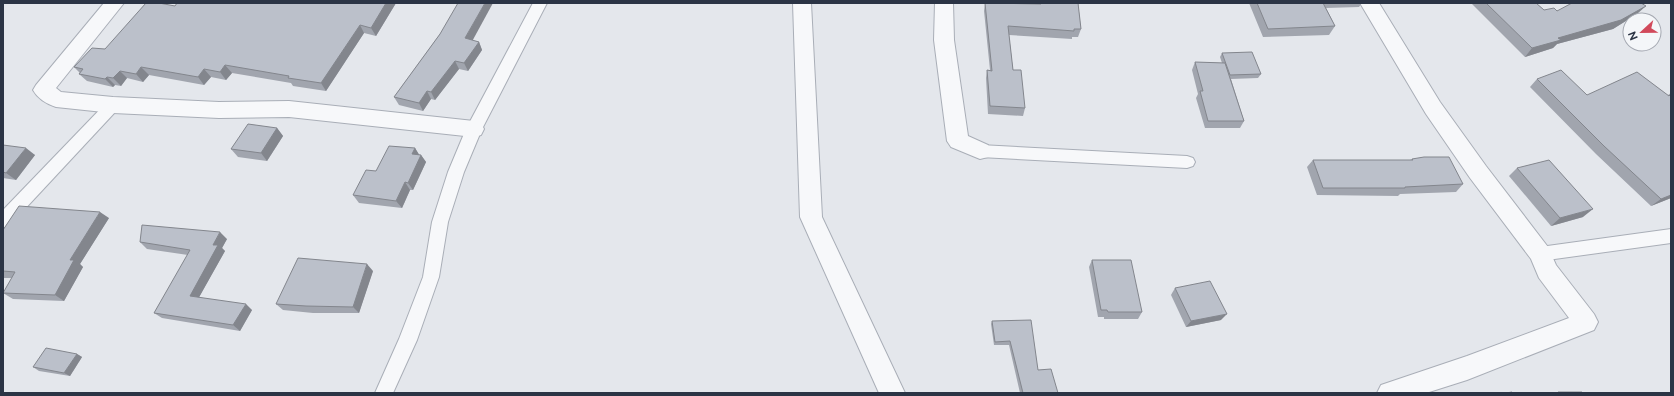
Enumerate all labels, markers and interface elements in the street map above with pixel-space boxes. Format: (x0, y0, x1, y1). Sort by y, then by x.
north arrow (1622, 12, 1662, 52)
text: N (1626, 29, 1641, 42)

